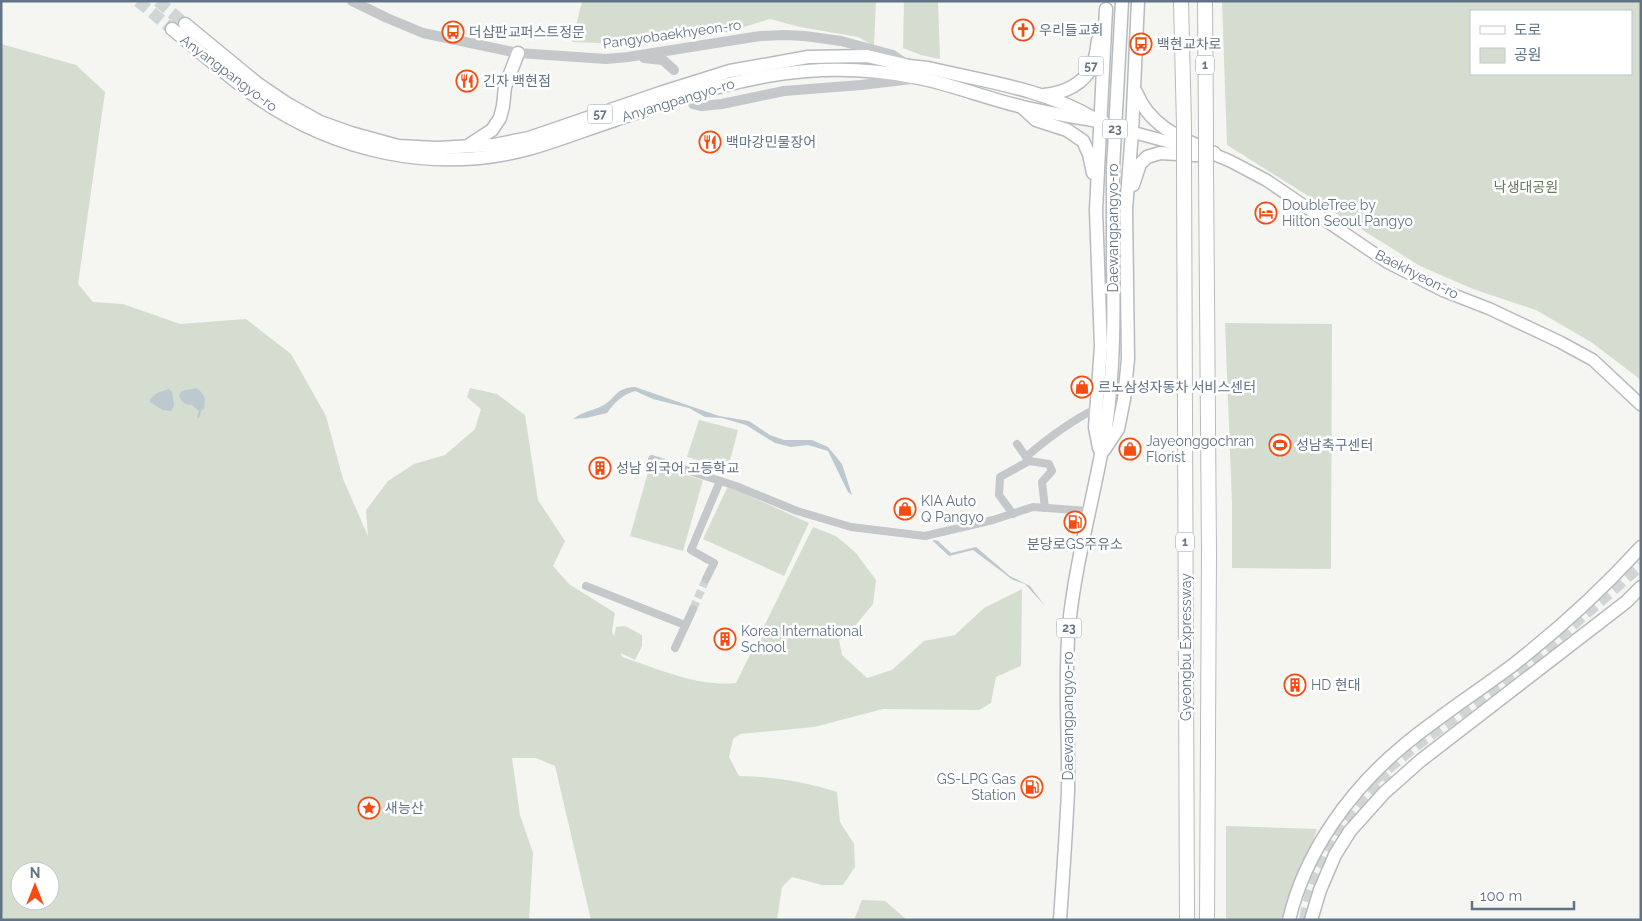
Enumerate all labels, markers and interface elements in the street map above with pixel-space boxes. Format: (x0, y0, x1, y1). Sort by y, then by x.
legend (1470, 10, 1632, 75)
street label: Pangyobaekhyeon-ro (602, 16, 742, 52)
church icon: 우리들교회 (1011, 18, 1035, 42)
bus stop icon: 더샵판교퍼스트정문 (441, 20, 465, 44)
text: 도로 (1514, 21, 1542, 39)
place label: 우리들교회 (1039, 22, 1103, 38)
place label: 더샵판교퍼스트정문 (469, 24, 585, 40)
street label: Anyangpangyo-ro (177, 31, 281, 115)
bus stop icon: 백현교차로 (1129, 32, 1153, 56)
place label: 백현교차로 (1157, 36, 1222, 52)
text: 공원 (1514, 46, 1542, 64)
road number: 57 (1078, 56, 1104, 76)
road number: 1 (1196, 56, 1214, 74)
restaurant icon: 긴자 백현점 (455, 69, 479, 93)
place label: 긴자 백현점 (483, 73, 551, 89)
street label: Anyangpangyo-ro (620, 75, 736, 125)
road number: 57 (588, 105, 612, 124)
road number: 23 (1102, 120, 1128, 138)
restaurant icon: 백마강민물장어 (698, 130, 722, 154)
place label: 백마강민물장어 (726, 134, 816, 150)
street label: Daewangpangyo-ro (1105, 164, 1121, 292)
park label: 낙생대공원 (1494, 179, 1558, 195)
place label: DoubleTree by Hilton Seoul Pangyo (1282, 197, 1413, 229)
hotel icon: DoubleTree by Hilton Seoul Pangyo (1254, 201, 1278, 225)
street label: Baekhyeon-ro (1373, 246, 1461, 302)
shop icon: 르노삼성자동차 서비스센터 (1070, 375, 1094, 399)
place label: 르노삼성자동차 서비스센터 (1098, 379, 1256, 395)
place label: Jayeonggochran Florist (1146, 433, 1254, 465)
sports icon: 성남축구센터 (1268, 433, 1292, 457)
shop icon: Jayeonggochran Florist (1118, 437, 1142, 461)
place label: 성남축구센터 (1296, 437, 1373, 453)
building icon: 성남 외국어 고등학교 (588, 456, 612, 480)
place label: 성남 외국어 고등학교 (616, 460, 739, 476)
place label: KIA Auto Q Pangyo (921, 493, 984, 525)
shop icon: KIA Auto Q Pangyo (893, 497, 917, 521)
fuel station icon: 분당로GS주유소 (1063, 510, 1087, 534)
road number: 1 (1176, 532, 1194, 552)
place label: 분당로GS주유소 (1027, 536, 1123, 552)
street label: Gyeongbu Expressway (1178, 573, 1194, 721)
road number: 23 (1056, 618, 1082, 638)
place label: Korea International School (741, 623, 863, 655)
building icon: Korea International School (713, 627, 737, 651)
street label: Daewangpangyo-ro (1060, 652, 1076, 780)
building icon: HD 현대 (1283, 673, 1307, 697)
place label: HD 현대 (1311, 677, 1361, 693)
place label: GS-LPG Gas Station (937, 771, 1016, 803)
fuel station icon: GS-LPG Gas Station (1020, 775, 1044, 799)
place icon: 새능산 (357, 796, 381, 820)
place label: 새능산 (385, 800, 424, 816)
north arrow (10, 861, 60, 911)
text: N (30, 865, 40, 881)
scale bar (1472, 878, 1574, 910)
text: 100 m (1480, 887, 1522, 905)

